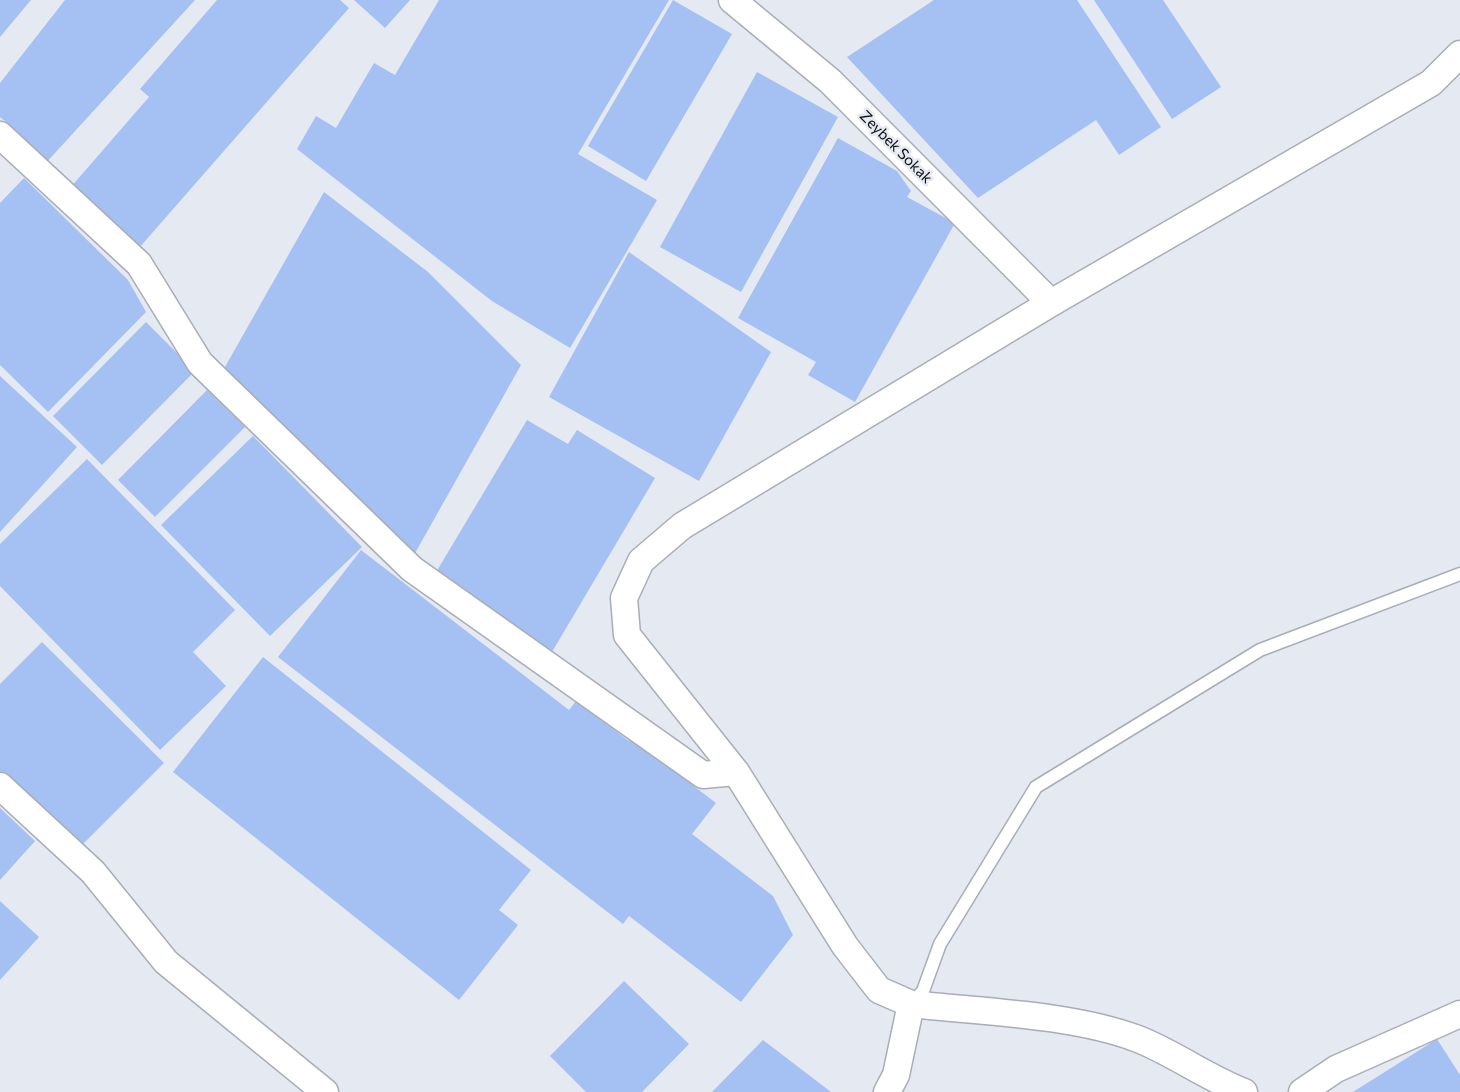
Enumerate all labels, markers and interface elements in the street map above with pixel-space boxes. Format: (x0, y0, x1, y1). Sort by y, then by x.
street label: Zeybek Sokak (856, 107, 936, 187)

